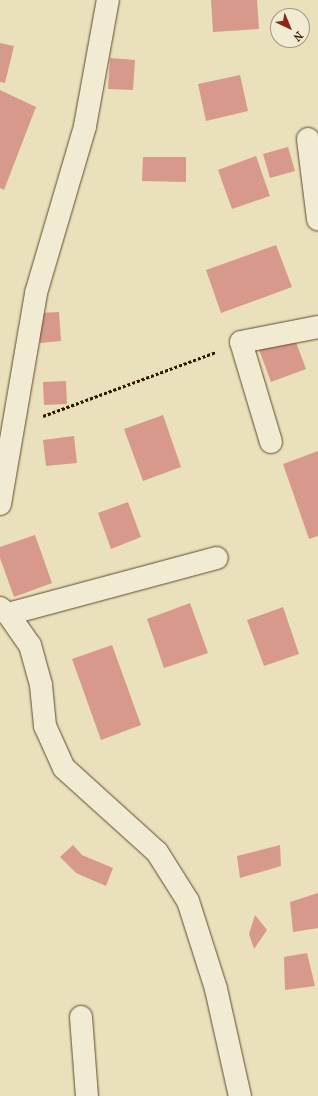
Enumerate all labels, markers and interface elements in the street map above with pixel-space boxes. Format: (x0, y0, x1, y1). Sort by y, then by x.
north arrow (270, 8, 310, 48)
text: N (290, 29, 306, 44)

